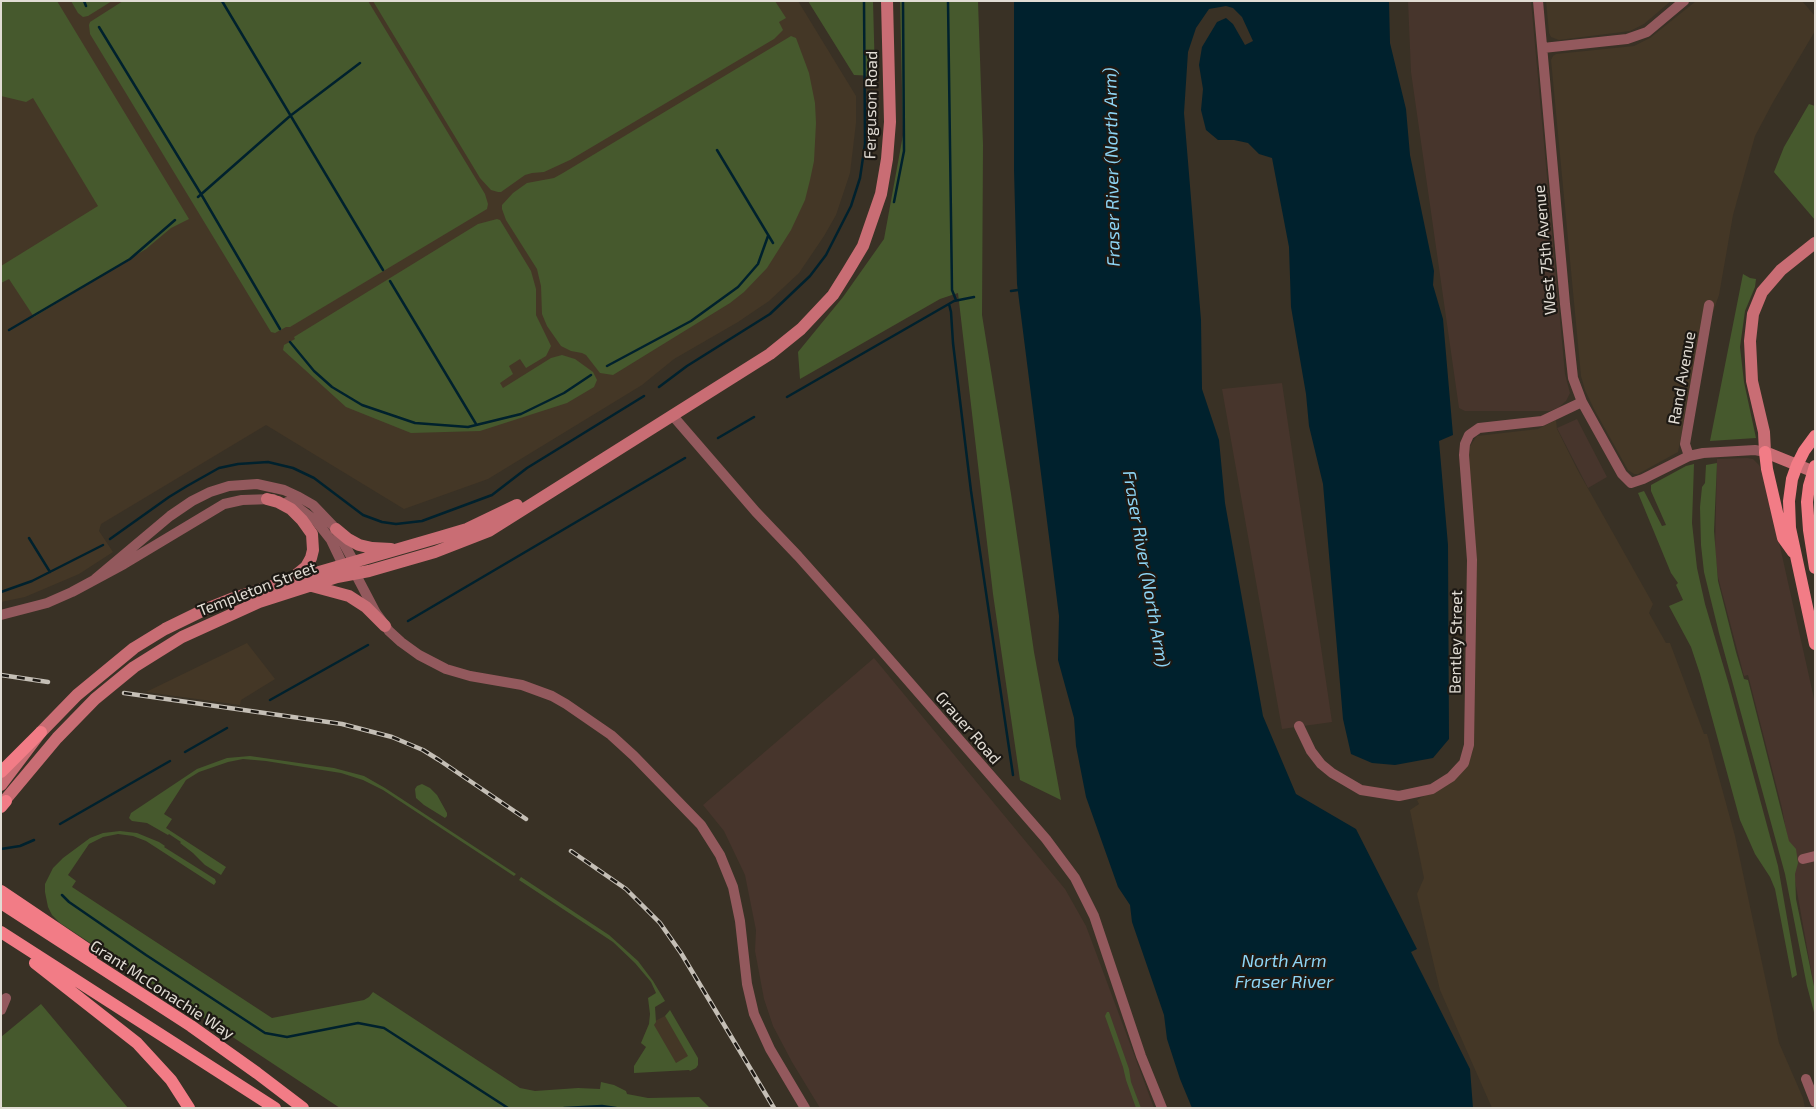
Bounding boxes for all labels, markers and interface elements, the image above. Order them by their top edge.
street label: Ferguson Road [860,51,882,159]
water label: Fraser River (North Arm) [1099,67,1125,267]
street label: West 75th Avenue [1530,184,1560,316]
street label: Rand Avenue [1664,330,1700,426]
water label: Fraser River (North Arm) [1118,469,1174,669]
street label: Templeton Street [195,558,319,620]
street label: Bentley Street [1445,590,1467,694]
street label: Grauer Road [931,688,1005,768]
street label: Grant McConachie Way [86,936,238,1044]
water label: North Arm Fraser River [1235,950,1333,992]

